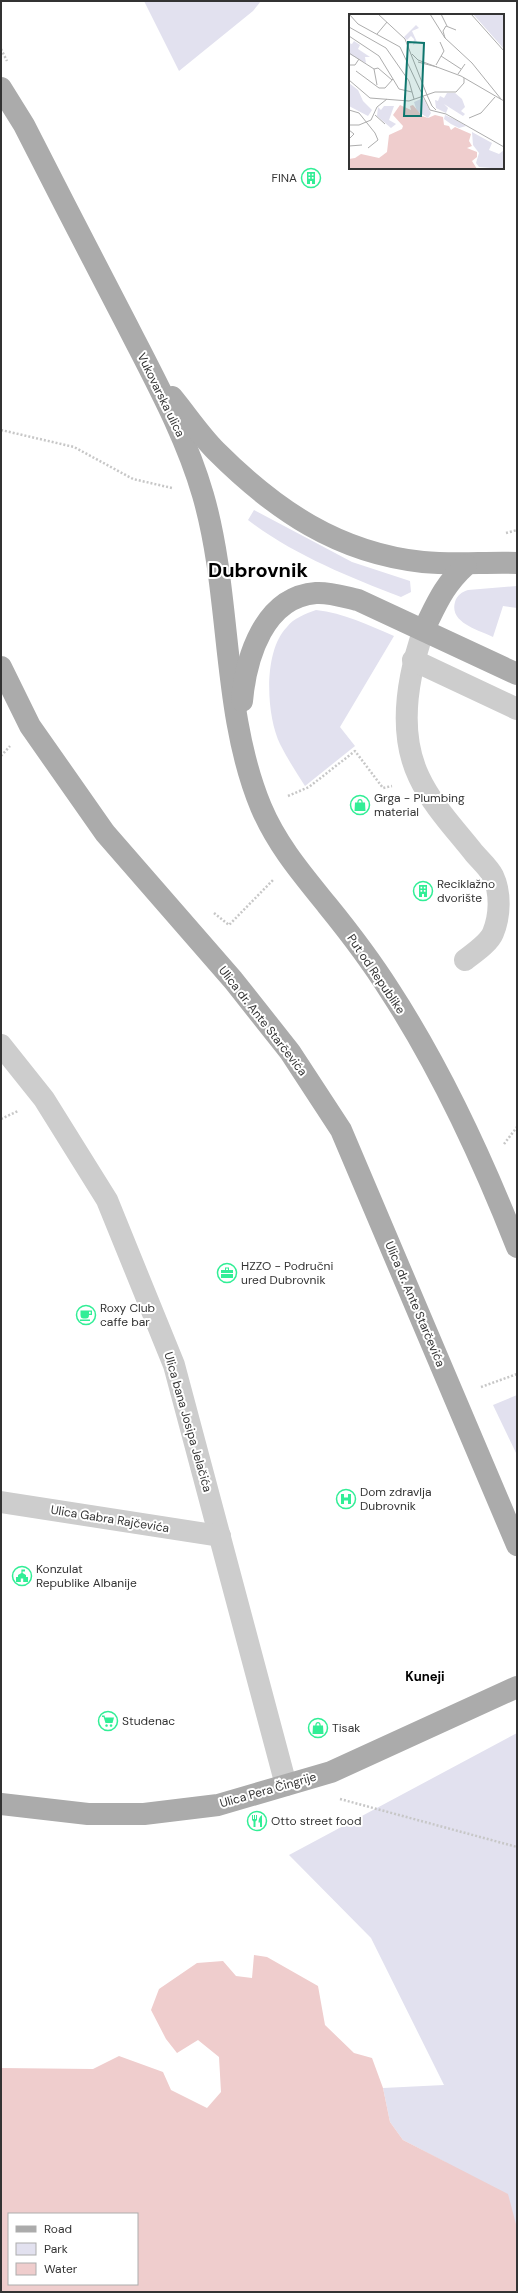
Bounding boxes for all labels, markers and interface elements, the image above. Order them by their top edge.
inset map [349,14,504,169]
building icon: FINA [300,167,322,189]
place label: FINA [272,170,297,186]
street label: Vukovarska ulica [134,350,188,440]
district label: Dubrovnik [208,557,308,583]
place label: Grga - Plumbing material [374,790,465,820]
shop icon: Grga - Plumbing material [349,794,371,816]
place label: Reciklažno dvorište [437,876,495,906]
building icon: Reciklažno dvorište [412,880,434,902]
street label: Put od Republike [343,931,409,1017]
street label: Ulica dr. Ante Starčevića [215,963,311,1079]
street label: Ulica dr. Ante Starčevića [381,1239,449,1369]
place label: HZZO - Područni ured Dubrovnik [241,1258,333,1288]
office icon: HZZO - Područni ured Dubrovnik [216,1262,238,1284]
place label: Roxy Club caffe bar [100,1300,155,1330]
cafe icon: Roxy Club caffe bar [75,1304,97,1326]
street label: Ulica bana Josipa Jelačića [160,1350,216,1494]
place label: Dom zdravlja Dubrovnik [360,1484,431,1514]
hospital icon: Dom zdravlja Dubrovnik [335,1488,357,1510]
street label: Ulica Gabra Rajčevića [50,1502,170,1536]
place label: Konzulat Republike Albanije [36,1561,137,1591]
public building icon: Konzulat Republike Albanije [11,1565,33,1587]
district label: Kuneji [405,1668,445,1685]
supermarket icon: Studenac [97,1710,119,1732]
place label: Studenac [122,1713,175,1729]
shop icon: Tisak [307,1717,329,1739]
place label: Tisak [332,1720,360,1736]
street label: Ulica Pera Čingrije [218,1769,318,1811]
restaurant icon: Otto street food [246,1810,268,1832]
place label: Otto street food [271,1813,361,1829]
legend [8,2213,138,2285]
text: Road [44,2221,72,2237]
text: Park [44,2241,68,2257]
text: Water [44,2261,78,2277]

